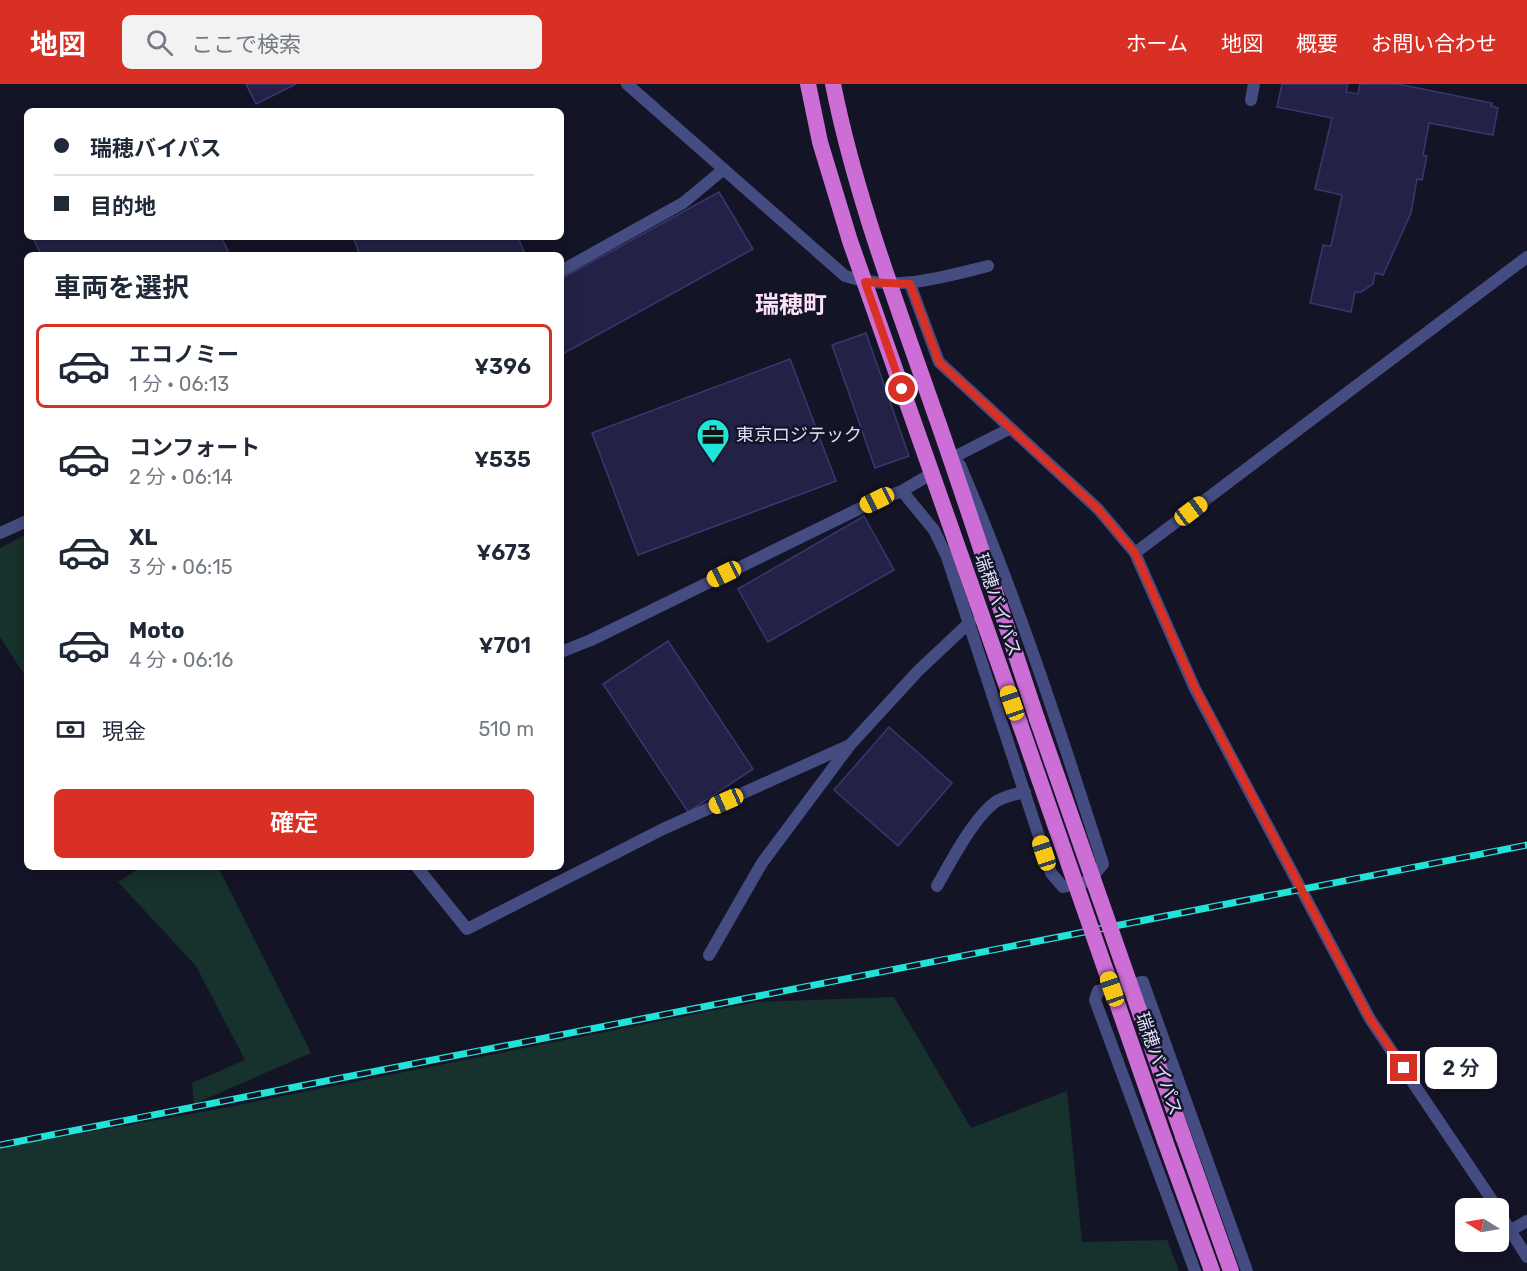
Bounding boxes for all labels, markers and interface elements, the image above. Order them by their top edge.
search box [122,15,542,69]
icon: search [143,26,176,59]
text: 地図 [30,28,86,61]
text: ここで検索 [191,31,301,58]
text: ホーム [1126,31,1188,56]
text: 地図 [1221,31,1263,56]
text: 概要 [1296,31,1338,56]
text: お問い合わせ [1371,31,1497,56]
text: 瑞穂バイパス [90,135,222,162]
text: 目的地 [90,193,156,220]
text: 車両を選択 [54,272,189,304]
district label: 瑞穂町 [755,291,827,319]
icon: car [57,339,111,393]
text: エコノミー [129,341,239,368]
text: ¥396 [474,353,531,380]
text: 1 分 · 06:13 [129,372,229,396]
route start [888,375,915,402]
office icon: 東京ロジテック [695,417,731,464]
place label: 東京ロジテック [736,424,862,446]
icon: car [57,432,111,486]
text: コンフォート [129,434,260,461]
text: ¥535 [474,446,531,473]
text: 2 分 · 06:14 [129,465,233,489]
car [857,484,897,516]
car [1171,493,1211,529]
text: XL [129,524,157,551]
icon: car [57,525,111,579]
text: ¥673 [477,539,531,566]
street label: 瑞穂バイパス [970,551,1026,659]
text: 3 分 · 06:15 [129,555,233,579]
car [704,558,744,590]
text: Moto [129,617,184,644]
icon: car [57,618,111,672]
text: ¥701 [479,632,531,659]
text: 4 分 · 06:16 [129,648,233,672]
car [998,683,1026,723]
icon: cash [54,713,87,746]
text: 510 m [478,717,534,741]
text: 現金 [102,718,146,745]
car [706,785,746,817]
button: 確定 [54,789,534,858]
car [1030,833,1058,873]
car [1098,969,1126,1009]
street label: 瑞穂バイパス [1131,1010,1187,1118]
callout: 2 分 [1425,1047,1497,1089]
route end [1390,1054,1417,1081]
text: 2 分 [1442,1056,1480,1080]
north arrow [1455,1198,1509,1252]
map controls [1455,1198,1509,1252]

